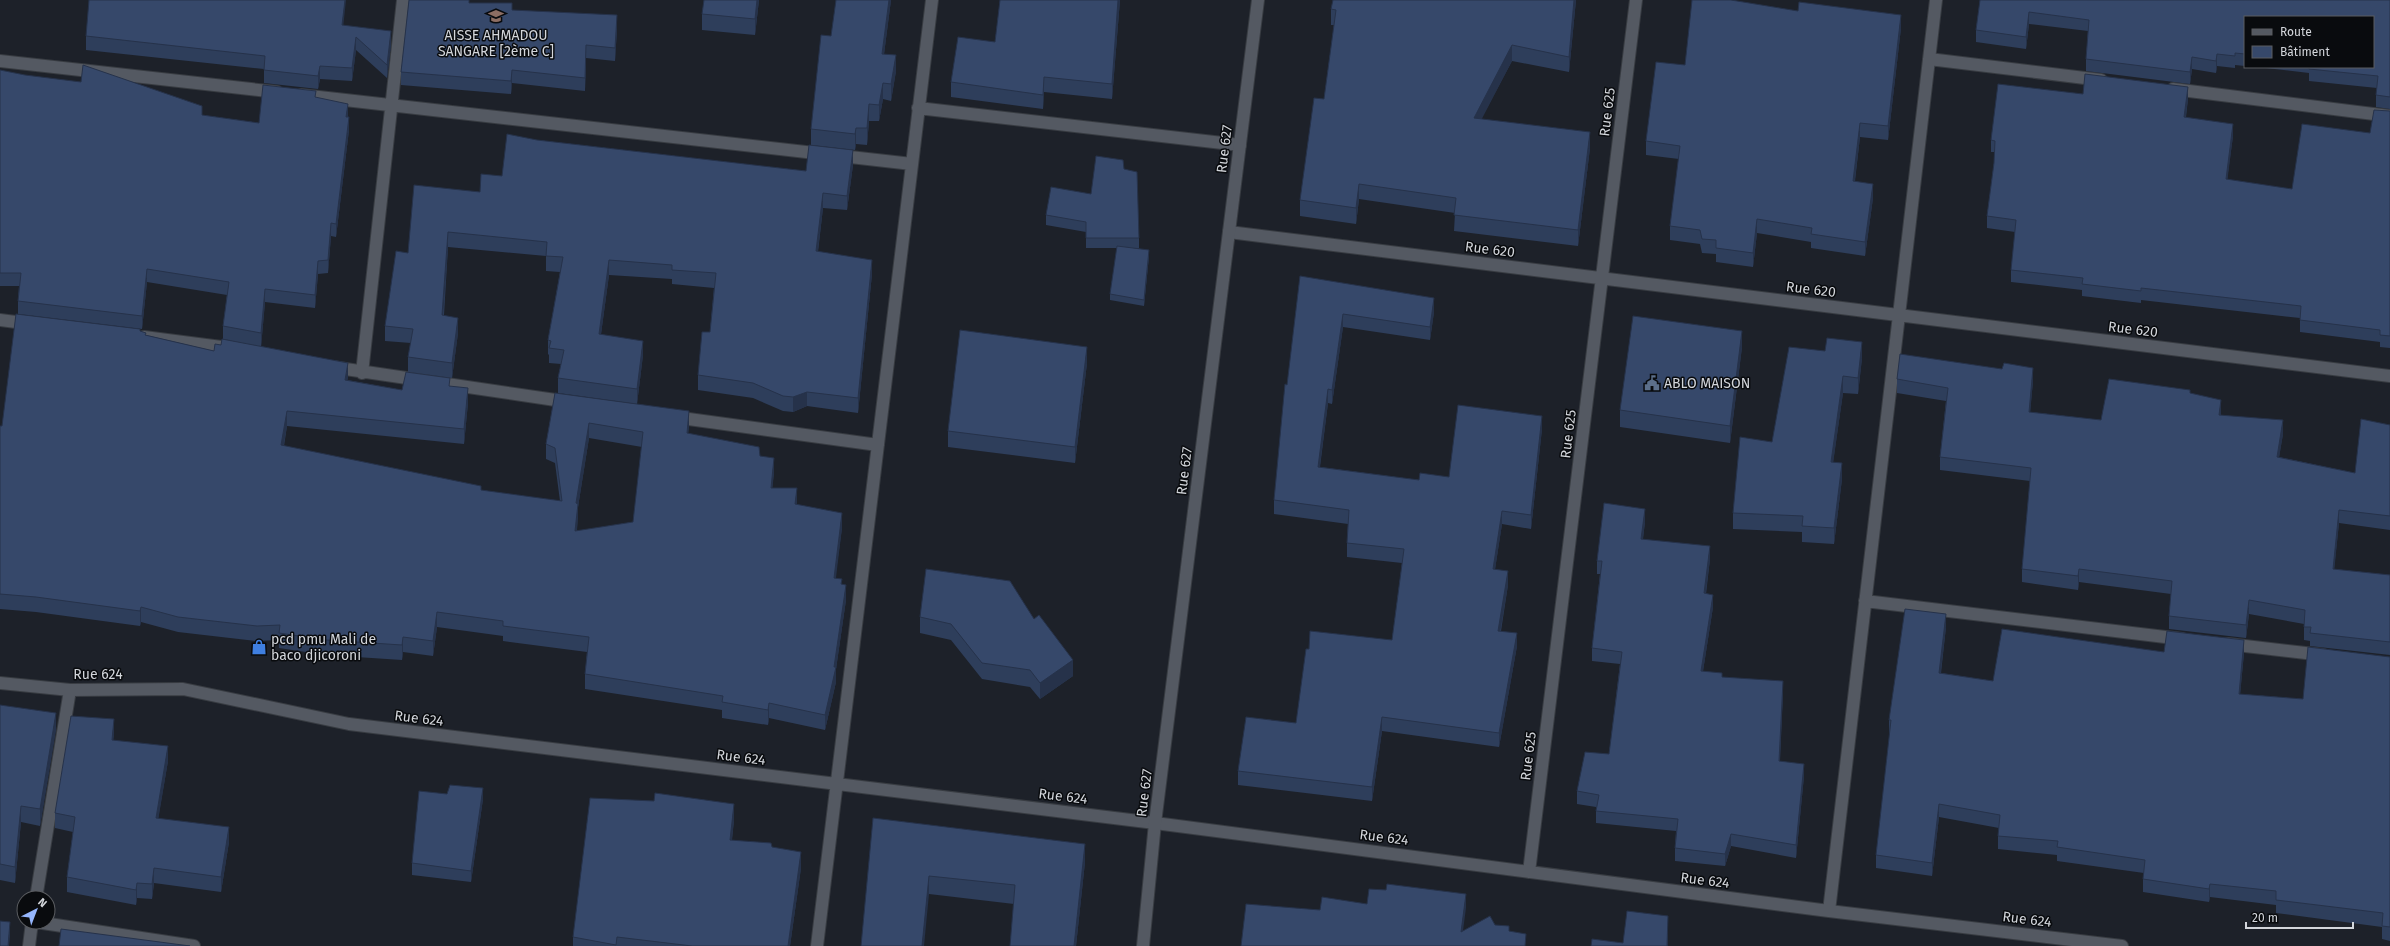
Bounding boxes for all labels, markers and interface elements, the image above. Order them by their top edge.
school or university icon: AISSE AHMADOU SANGARE [2ème C] [487,7,505,25]
legend [2244,16,2374,68]
text: Route [2280,25,2312,39]
place label: AISSE AHMADOU SANGARE [2ème C] [438,27,554,60]
text: Bâtiment [2280,45,2330,59]
street label: Rue 625 [1596,87,1619,138]
street label: Rue 627 [1213,124,1236,174]
street label: Rue 620 [1464,238,1516,261]
street label: Rue 620 [1785,278,1837,301]
street label: Rue 620 [2107,318,2159,341]
public building icon: ABLO MAISON [1643,374,1661,392]
place label: ABLO MAISON [1664,375,1750,392]
street label: Rue 625 [1557,409,1580,460]
street label: Rue 627 [1173,446,1196,496]
place label: pcd pmu Mali de baco djicoroni [271,631,376,664]
shop icon: pcd pmu Mali de baco djicoroni [250,638,268,656]
street label: Rue 624 [73,666,123,683]
street label: Rue 624 [393,707,445,730]
street label: Rue 625 [1517,731,1540,782]
street label: Rue 624 [715,746,767,769]
street label: Rue 627 [1133,768,1156,818]
street label: Rue 624 [1037,785,1089,808]
street label: Rue 624 [1358,826,1410,849]
street label: Rue 624 [1679,869,1731,892]
north arrow [16,890,56,930]
text: N [35,896,49,910]
scale bar [2246,904,2353,930]
street label: Rue 624 [2001,908,2053,931]
text: 20 m [2252,911,2278,925]

